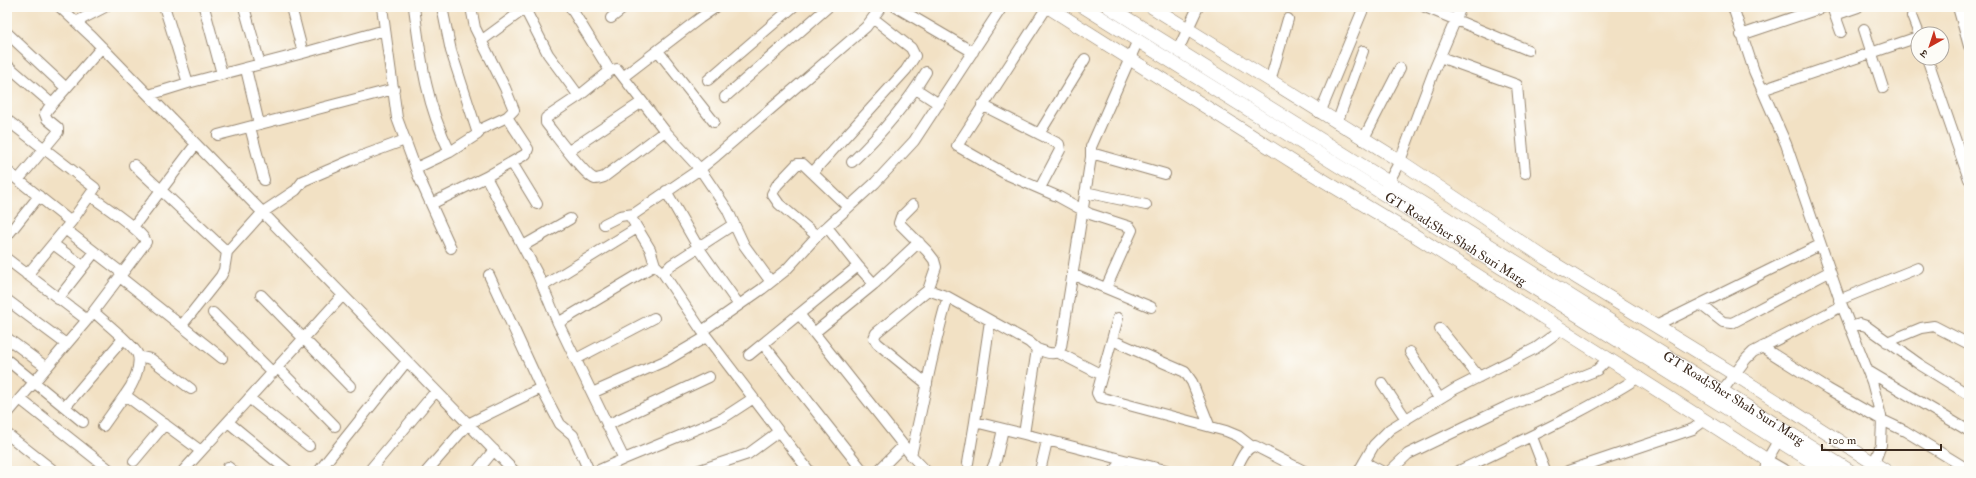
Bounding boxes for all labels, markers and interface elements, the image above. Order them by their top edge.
north arrow [1910,26,1950,66]
text: उ [1917,46,1931,61]
street label: GT Road;Sher Shah Suri Marg [1382,189,1530,290]
street label: GT Road;Sher Shah Suri Marg [1660,348,1808,449]
scale bar [1822,426,1941,452]
text: 100 m [1828,433,1857,448]

